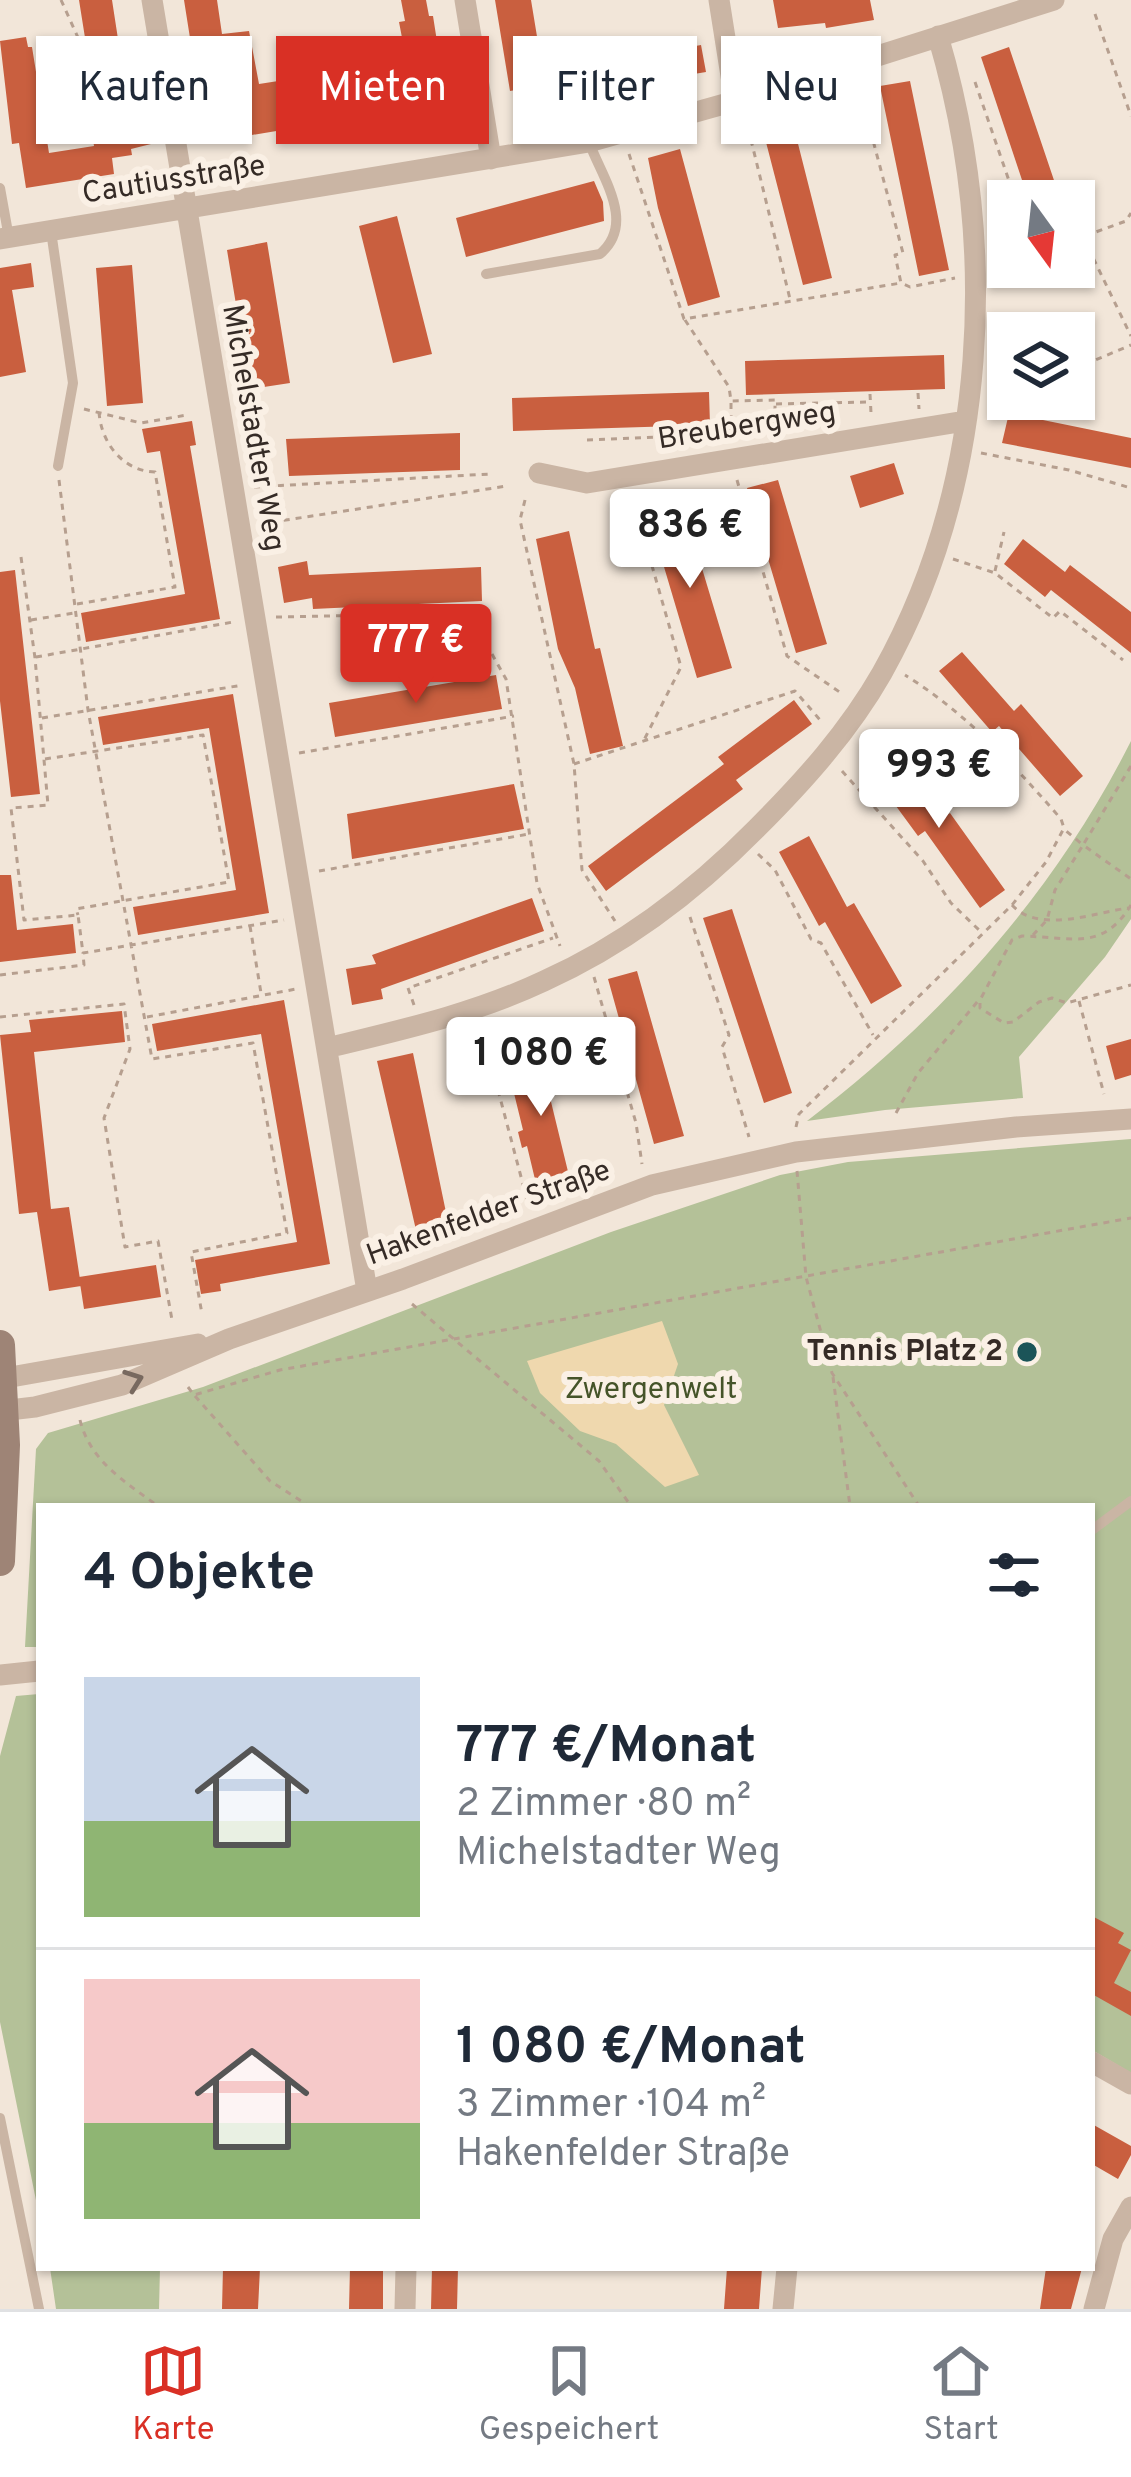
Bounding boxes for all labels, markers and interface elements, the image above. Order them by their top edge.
chip: Kaufen [36,36,252,144]
chip: Mieten [276,36,489,144]
chip: Filter [513,36,697,144]
chip: Neu [721,36,881,144]
street label: Cautiusstraße [80,148,268,214]
north arrow [987,180,1095,288]
map controls [987,180,1095,420]
street label: Michelstadter Weg [212,302,292,554]
button: layers [987,312,1095,420]
street label: Breubergweg [655,395,839,459]
pin: 836 € [606,489,774,591]
text: 836 € [637,503,743,552]
pin: 777 € [332,604,500,706]
text: 777 € [367,618,465,667]
pin: 993 € [855,729,1023,831]
text: 993 € [886,743,992,792]
pin: 1 080 € [430,1017,652,1119]
text: 1 080 € [473,1031,609,1080]
street label: Hakenfelder Straße [362,1153,616,1275]
place label: Tennis Platz 2 [806,1334,1003,1371]
marker: Tennis Platz 2 [1014,1339,1040,1365]
one-way arrow [122,1370,143,1394]
park label: Zwergenwelt [565,1372,737,1409]
icon: filters [981,1542,1047,1608]
text: 4 Objekte [84,1543,315,1608]
text: 777 €/Monat [456,1716,756,1781]
icon: home [180,1725,324,1869]
text: 2 Zimmer · 80 m² [456,1781,751,1830]
text: Michelstadter Weg [456,1830,781,1879]
text: 1 080 €/Monat [456,2017,806,2082]
icon: home [180,2027,324,2171]
text: 3 Zimmer · 104 m² [456,2082,766,2131]
text: Hakenfelder Straße [456,2131,790,2180]
tab: Karte [132,2338,214,2452]
tab: Gespeichert [479,2338,659,2452]
tab: Start [924,2338,999,2452]

